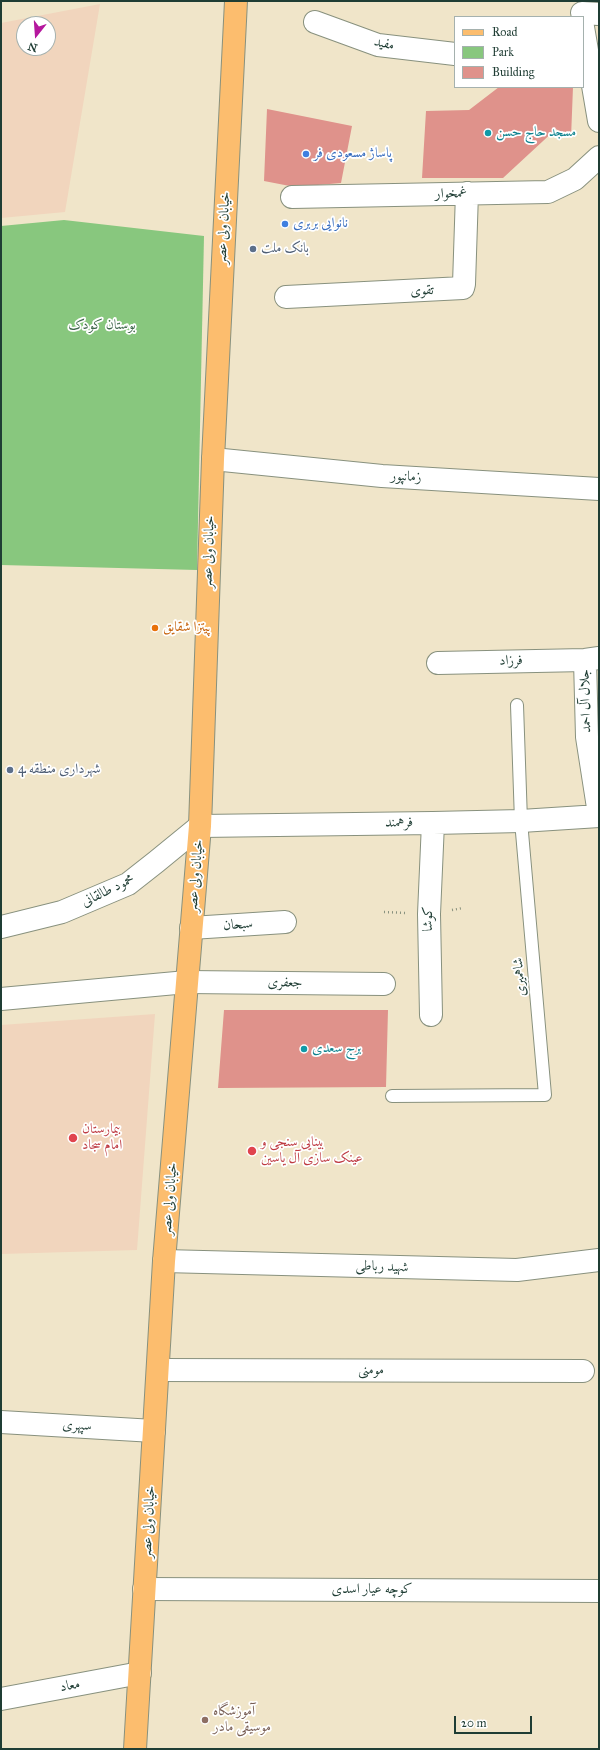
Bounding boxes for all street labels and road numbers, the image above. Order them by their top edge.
street label: مفید [372,34,396,54]
street label: غمخوار [435,185,467,203]
street label: خیابان ولی عصر [214,191,234,265]
street label: تقوی [410,282,434,300]
street label: زمانپور [390,468,422,486]
street label: خیابان ولی عصر [199,515,219,589]
street label: فرزاد [499,652,523,670]
street label: جلال آل احمد [576,669,596,733]
street label: فرهمند [385,814,413,832]
street label: خیابان ولی عصر [184,839,208,913]
street label: محمود طالقانی [79,871,137,911]
street label: کوشا [421,906,437,932]
street label: سبحان [222,916,254,934]
street label: شاهمیری [510,957,530,997]
street label: جعفری [267,974,303,992]
street label: خیابان ولی عصر [158,1162,182,1236]
street label: شهید رباطی [355,1258,409,1276]
street label: مومنی [358,1363,384,1379]
street label: سپهری [62,1417,92,1435]
street label: خیابان ولی عصر [139,1485,159,1559]
street label: کوچه عیار اسدی [331,1582,413,1598]
street label: معاد [59,1676,81,1696]

